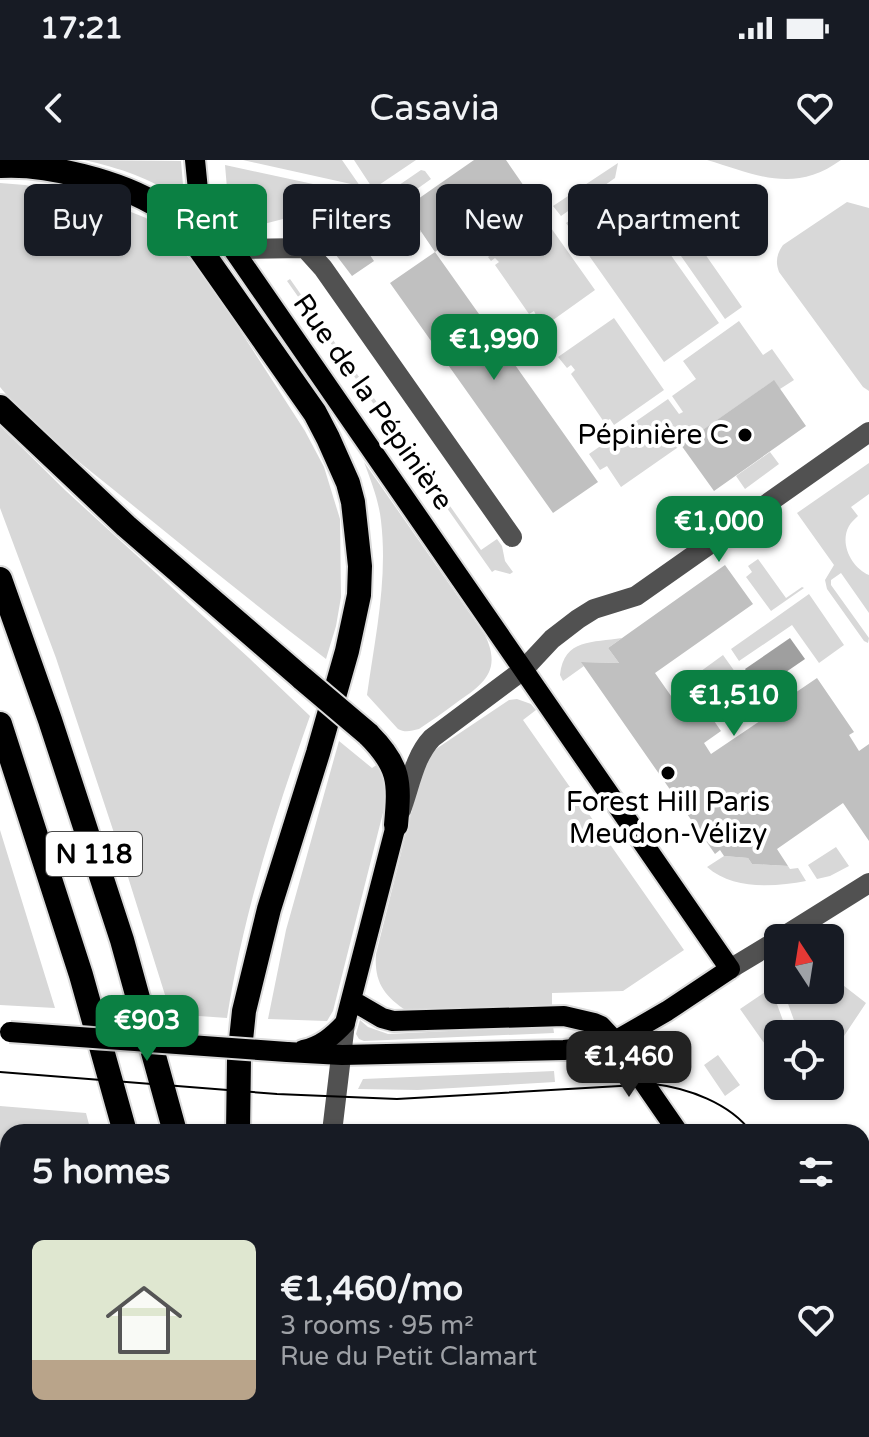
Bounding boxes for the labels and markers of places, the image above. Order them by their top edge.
pin: €1,990 [429,314,559,382]
place label: Pépinière C [577,418,729,452]
marker: Pépinière C [736,426,754,444]
pin: €1,000 [654,496,784,564]
pin: €1,510 [669,670,799,738]
marker: Forest Hill Paris Meudon-Vélizy [659,764,677,782]
place label: Forest Hill Paris Meudon-Vélizy [566,785,770,851]
pin: €903 [100,995,194,1063]
pin: €1,460 [564,1031,694,1099]

